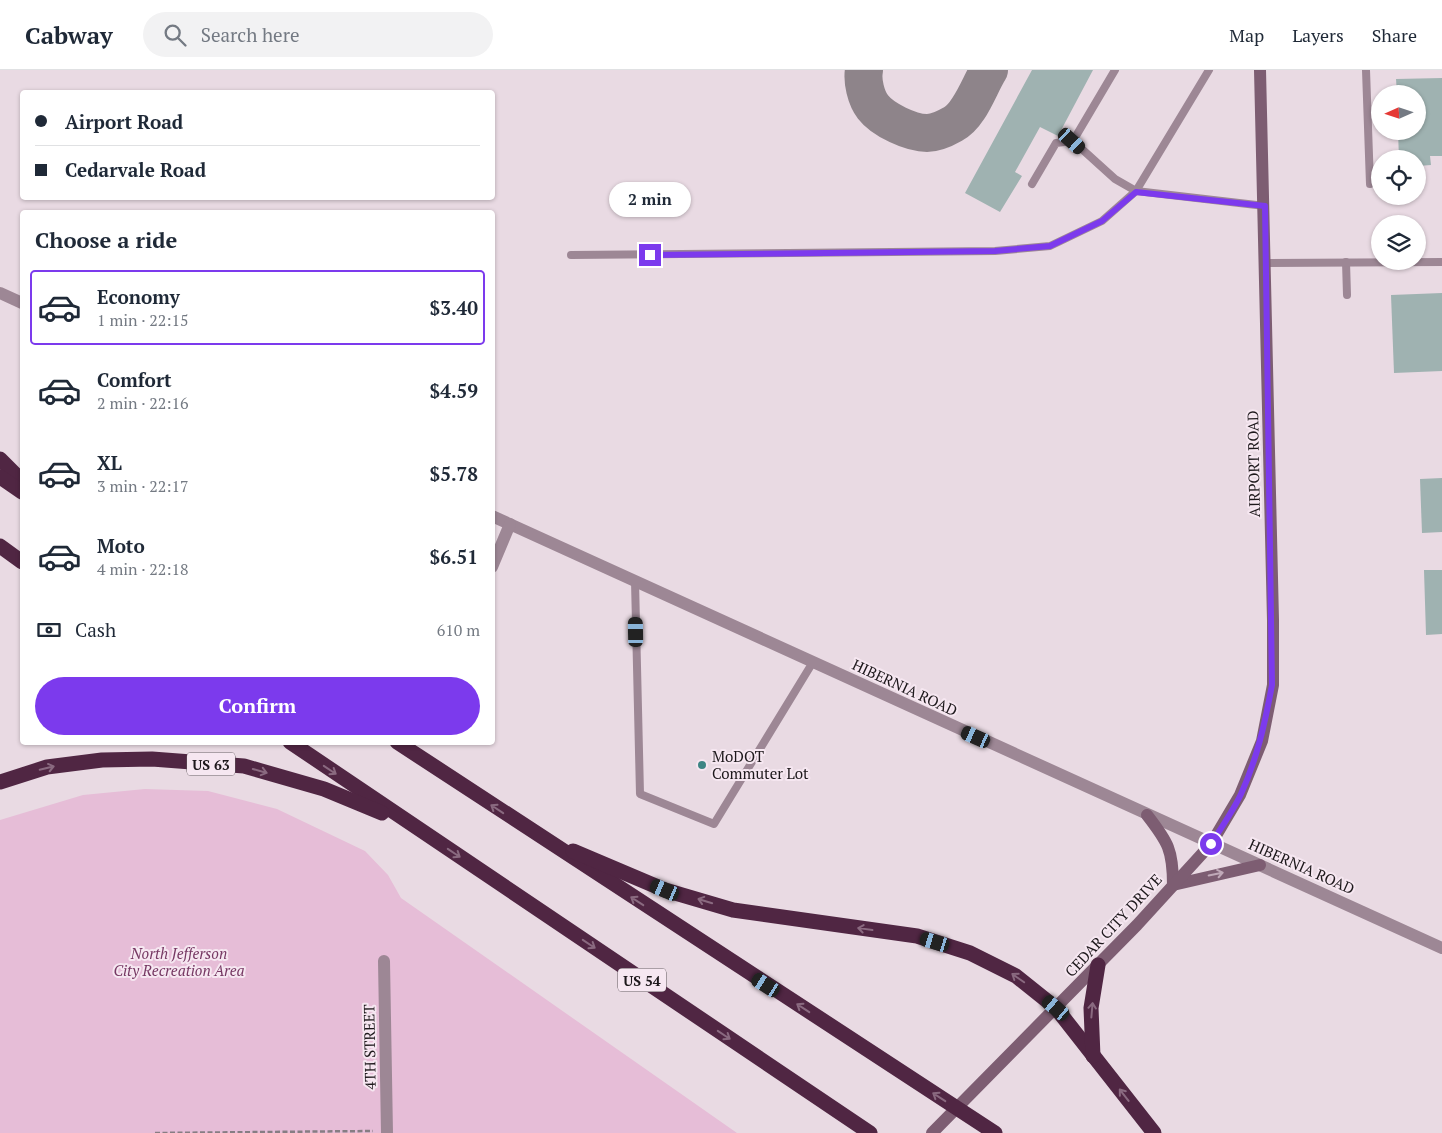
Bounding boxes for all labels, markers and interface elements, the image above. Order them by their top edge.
search box [143,12,493,57]
text: Cabway [25,19,113,51]
icon: search [161,21,189,49]
text: Search here [201,22,300,47]
text: Map [1229,23,1264,47]
text: Layers [1292,23,1344,47]
text: Share [1372,23,1417,47]
north arrow [1371,85,1426,140]
map controls [1371,85,1426,270]
text: Airport Road [65,109,183,134]
car [1055,125,1088,157]
button: locate [1371,150,1426,205]
text: Cedarvale Road [65,157,206,182]
callout: 2 min [609,182,691,218]
text: 2 min [628,188,672,210]
button: layers [1371,215,1426,270]
text: Choose a ride [35,225,177,254]
route end [639,244,661,266]
text: Economy [97,284,180,309]
icon: car [37,285,82,330]
text: $3.40 [429,295,478,320]
text: 1 min · 22:15 [97,309,189,331]
text: Comfort [97,367,172,392]
icon: car [37,368,82,413]
text: $4.59 [429,378,478,403]
text: 2 min · 22:16 [97,392,189,414]
street label: AIRPORT ROAD [1242,410,1264,518]
text: XL [97,450,122,475]
icon: car [37,451,82,496]
text: $5.78 [429,461,478,486]
text: 3 min · 22:17 [97,475,189,497]
text: Moto [97,533,145,558]
icon: car [37,534,82,579]
text: $6.51 [429,544,478,569]
text: 4 min · 22:18 [97,558,189,580]
icon: cash [35,616,63,644]
text: Cash [75,617,116,642]
car [628,617,643,647]
text: 610 m [437,619,480,641]
street label: HIBERNIA ROAD [849,654,961,720]
button: Confirm [35,677,480,735]
car [959,724,992,750]
place label: MoDOT Commuter Lot [712,746,809,783]
road number: US 63 [187,752,235,776]
marker: MoDOT Commuter Lot [696,759,708,771]
one-way arrow [38,763,54,772]
one-way arrow [323,765,337,775]
one-way arrow [252,766,268,776]
one-way arrow [491,804,505,814]
route start [1200,833,1222,855]
street label: HIBERNIA ROAD [1246,834,1358,898]
one-way arrow [447,848,461,858]
street label: CEDAR CITY DRIVE [1060,869,1166,981]
one-way arrow [1207,869,1223,878]
car [648,877,681,903]
one-way arrow [631,896,645,906]
one-way arrow [697,896,713,906]
one-way arrow [857,924,873,934]
car [918,930,951,954]
one-way arrow [581,939,595,949]
park label: North Jefferson City Recreation Area [113,943,245,980]
road number: US 54 [618,968,666,992]
car [749,971,782,999]
one-way arrow [1011,973,1025,983]
car [1039,993,1072,1023]
one-way arrow [1087,1002,1096,1018]
one-way arrow [796,1003,810,1014]
street label: 4TH STREET [358,1004,380,1090]
one-way arrow [716,1030,730,1040]
one-way arrow [1119,1088,1129,1102]
one-way arrow [933,1092,947,1102]

